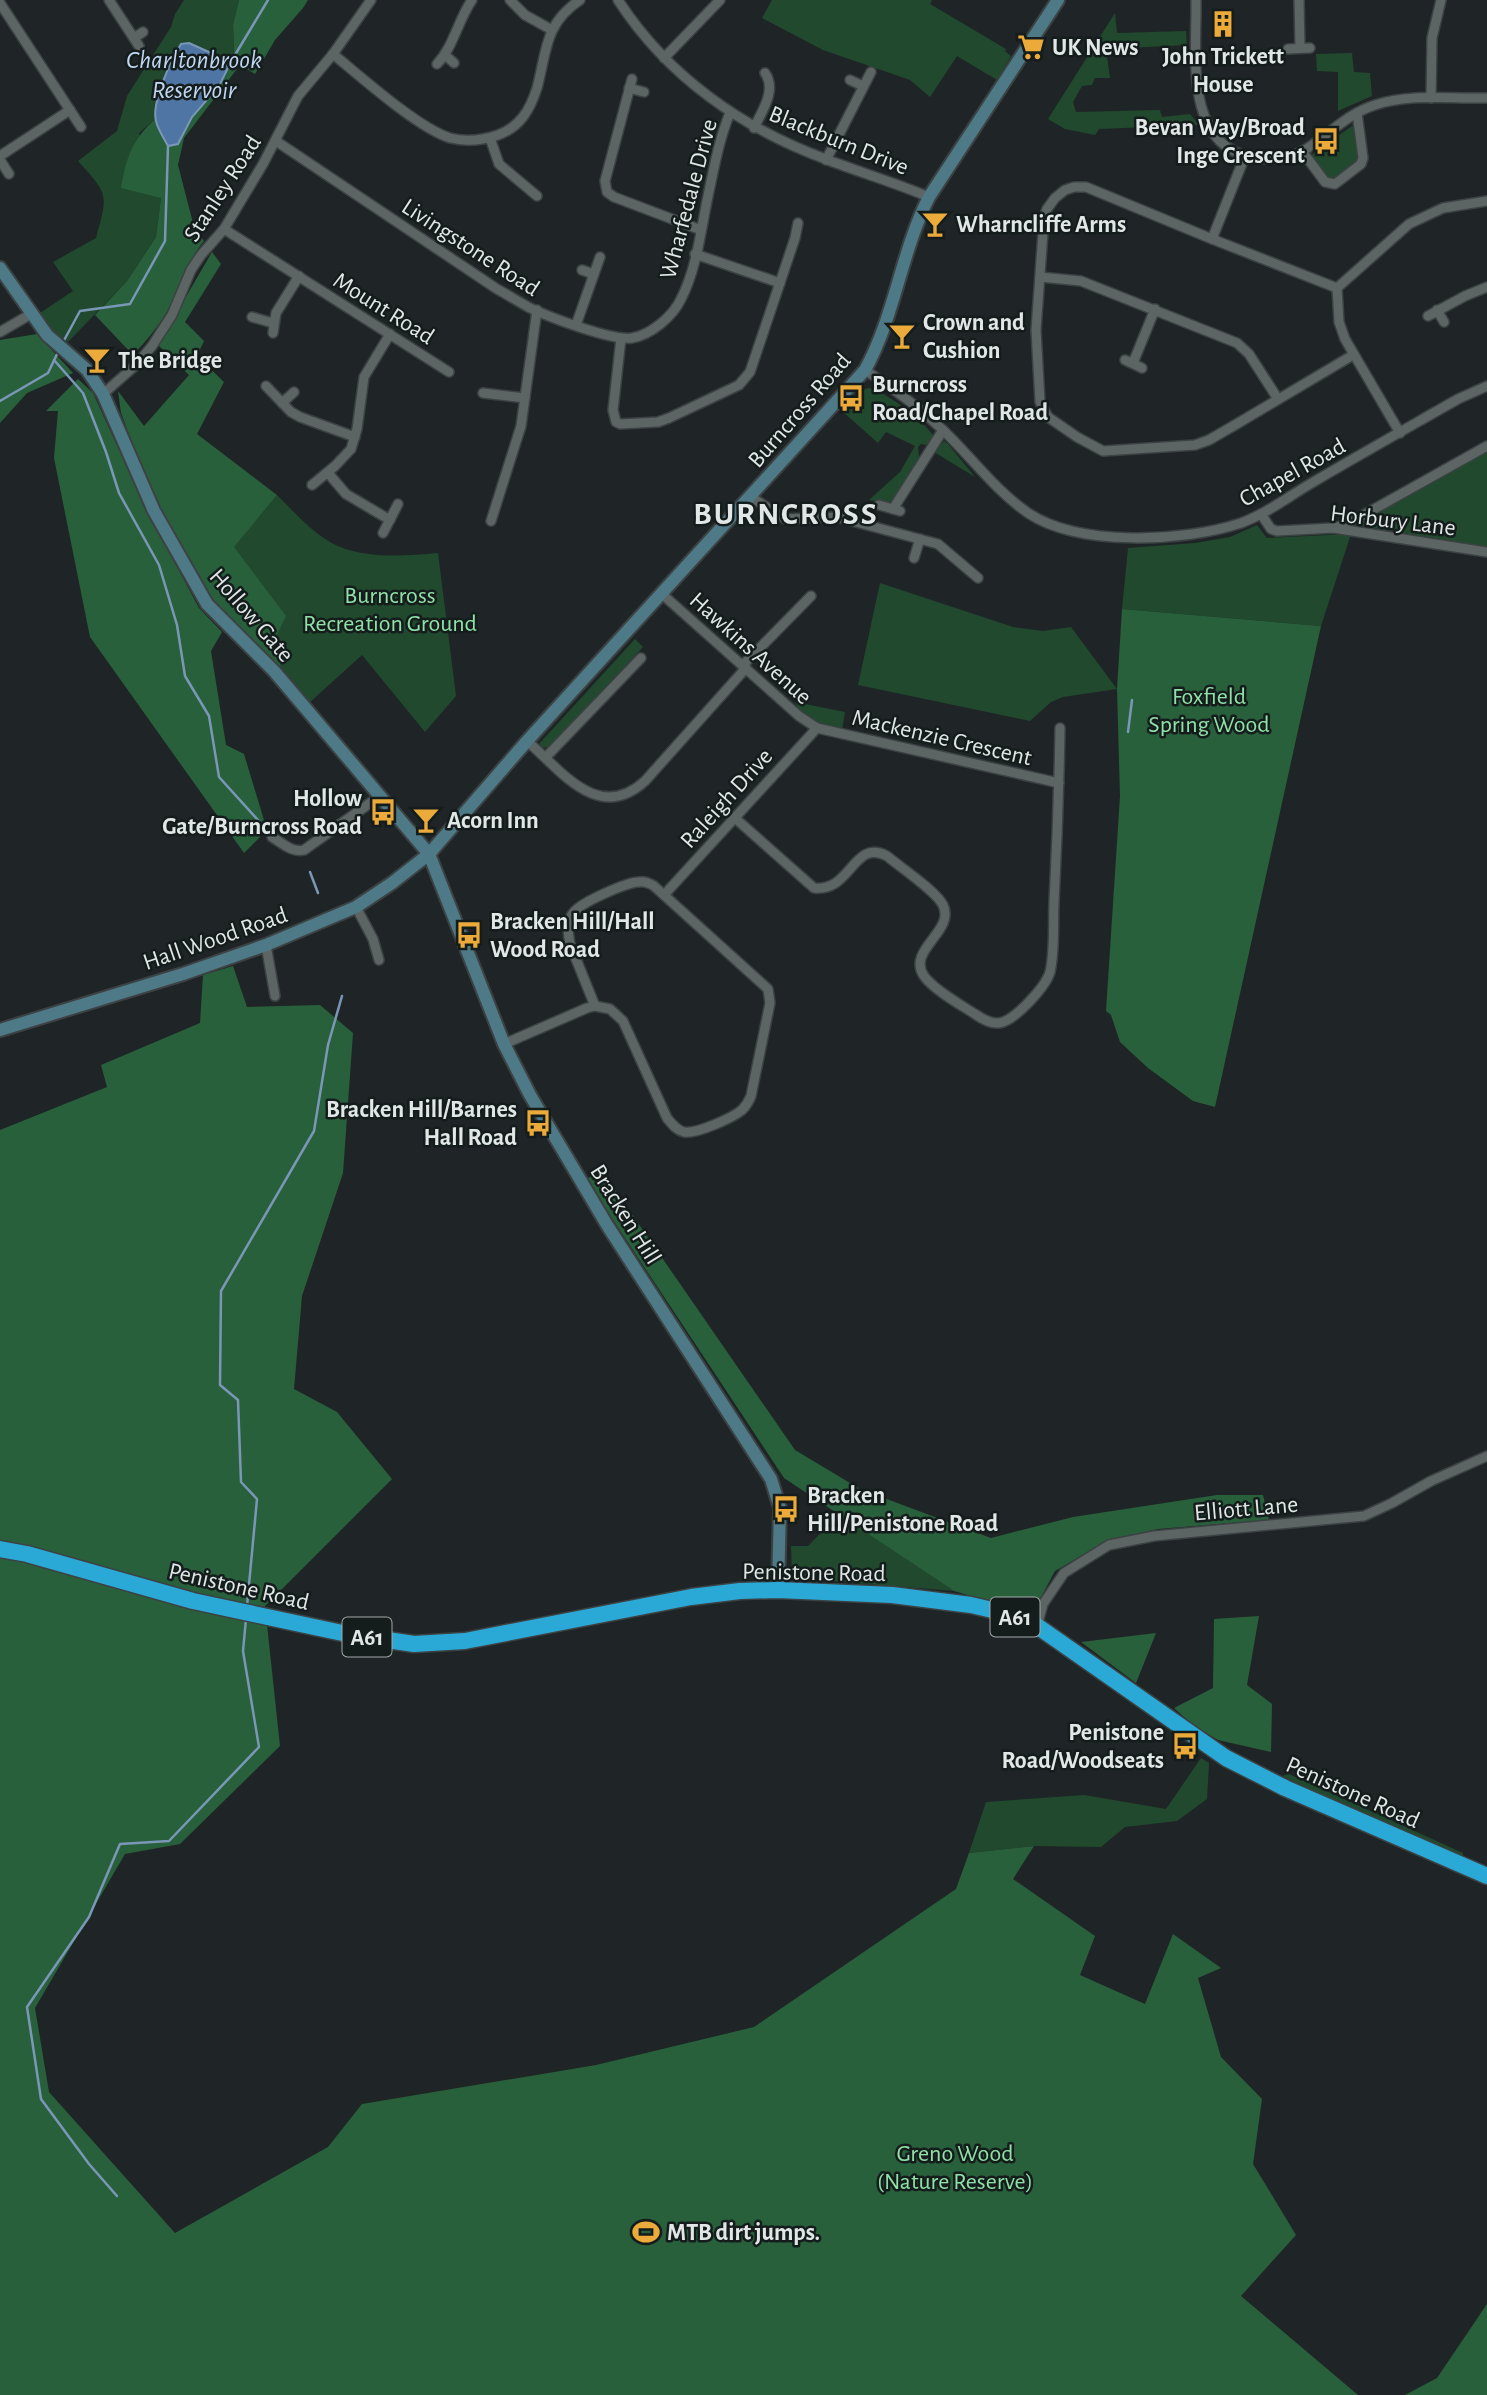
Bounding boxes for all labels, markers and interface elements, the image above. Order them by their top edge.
building icon: John Trickett House [1208,9,1238,39]
supermarket icon: UK News [1016,32,1046,62]
place label: UK News [1052,36,1138,60]
place label: John Trickett House [1162,45,1284,97]
water label: Charltonbrook Reservoir [126,47,262,103]
street label: Blackburn Drive [765,102,912,180]
place label: Bevan Way/Broad Inge Crescent [1134,116,1305,168]
street label: Wharfedale Drive [656,117,722,282]
bus stop icon: Bevan Way/Broad Inge Crescent [1311,126,1341,156]
street label: Stanley Road [180,131,266,246]
street label: Livingstone Road [397,195,544,301]
bar icon: Wharncliffe Arms [920,209,950,239]
place label: Wharncliffe Arms [956,213,1126,237]
street label: Mount Road [329,268,438,349]
place label: Crown and Cushion [923,311,1025,363]
bar icon: Crown and Cushion [887,321,917,351]
bar icon: The Bridge [82,345,112,375]
place label: The Bridge [118,349,222,373]
street label: Burncross Road [744,349,856,472]
place label: Burncross Road/Chapel Road [872,373,1048,425]
bus stop icon: Burncross Road/Chapel Road [836,383,866,413]
street label: Chapel Road [1236,434,1349,512]
district label: BURNCROSS [693,498,879,530]
street label: Horbury Lane [1329,501,1457,541]
street label: Hollow Gate [205,564,298,667]
park label: Burncross Recreation Ground [303,584,477,636]
street label: Hawkins Avenue [685,588,816,709]
park label: Foxfield Spring Wood [1148,685,1270,737]
street label: Mackenzie Crescent [850,706,1034,770]
street label: Raleigh Drive [676,744,777,853]
place label: Hollow Gate/Burncross Road [162,787,362,839]
bus stop icon: Hollow Gate/Burncross Road [368,797,398,827]
bar icon: Acorn Inn [411,805,441,835]
place label: Acorn Inn [447,809,539,833]
street label: Hall Wood Road [140,903,291,975]
place label: Bracken Hill/Hall Wood Road [490,910,655,962]
bus stop icon: Bracken Hill/Hall Wood Road [454,920,484,950]
place label: Bracken Hill/Barnes Hall Road [326,1098,517,1150]
bus stop icon: Bracken Hill/Barnes Hall Road [523,1108,553,1138]
street label: Bracken Hill [585,1160,665,1269]
place label: Bracken Hill/Penistone Road [807,1484,999,1536]
street label: Elliott Lane [1193,1492,1299,1526]
bus stop icon: Bracken Hill/Penistone Road [771,1494,801,1524]
street label: Penistone Road [166,1559,311,1615]
street label: Penistone Road [742,1560,886,1586]
road number: A61 [990,1598,1040,1636]
road number: A61 [342,1618,392,1656]
place label: Penistone Road/Woodseats [1001,1721,1164,1773]
bus stop icon: Penistone Road/Woodseats [1170,1731,1200,1761]
street label: Penistone Road [1282,1753,1423,1833]
park label: Greno Wood (Nature Reserve) [877,2142,1033,2194]
sports icon: MTB dirt jumps. [631,2217,661,2247]
place label: MTB dirt jumps. [667,2221,820,2245]

